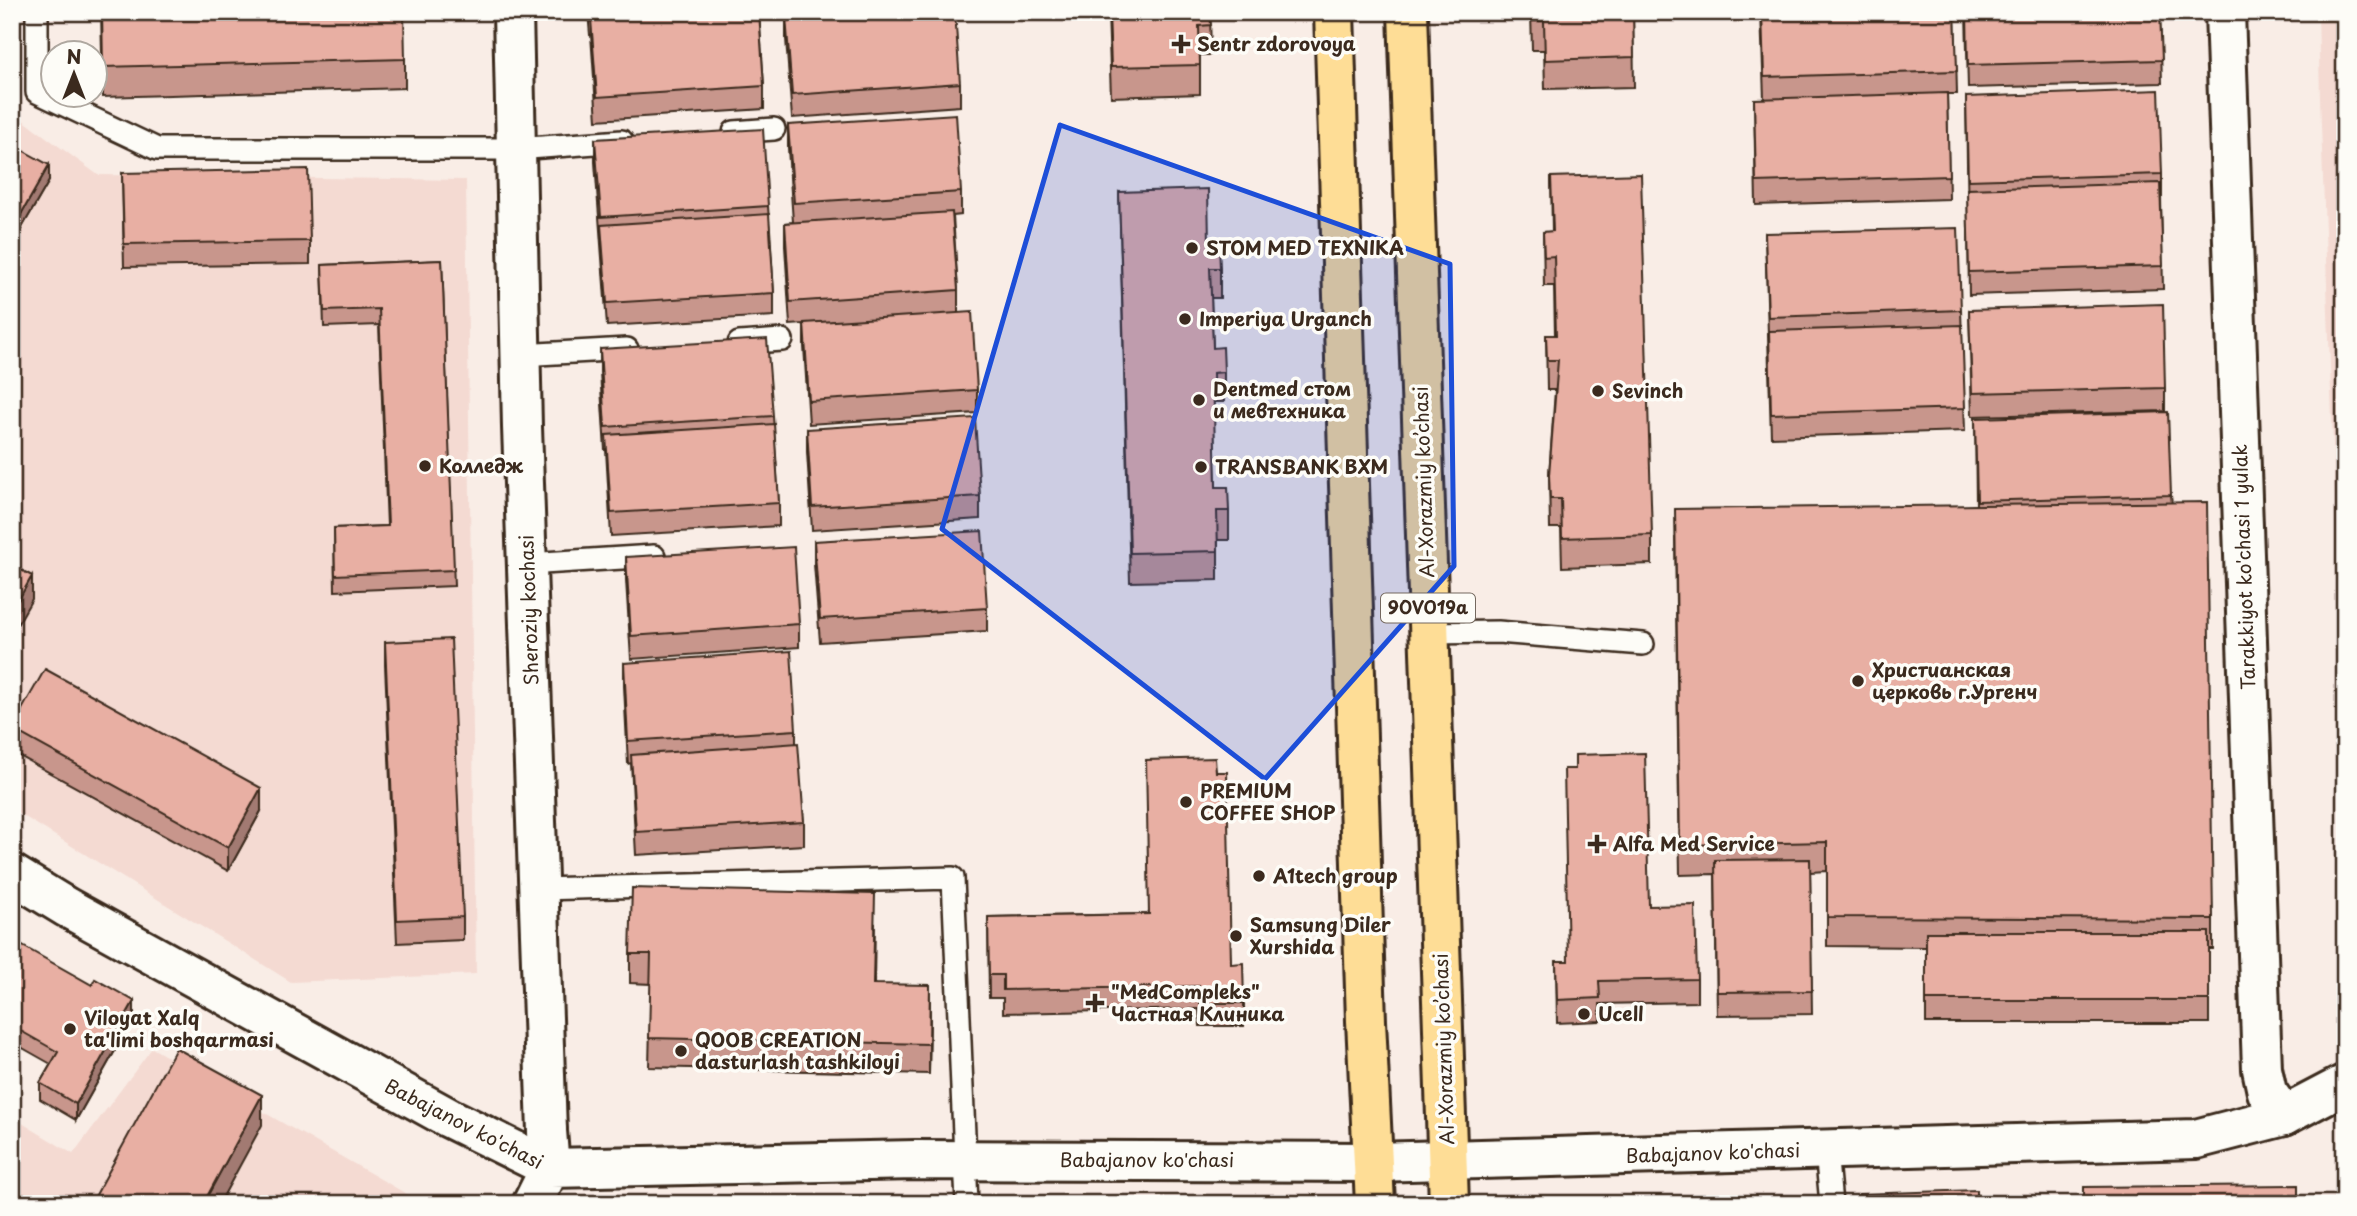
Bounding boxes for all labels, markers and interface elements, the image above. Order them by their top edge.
place label: Sentr zdorovoya [1197,29,1356,57]
marker: Sentr zdorovoya [1171,34,1191,54]
north arrow [38,38,108,108]
text: N [66,42,82,70]
place label: STOM MED TEXNIKA [1206,233,1404,261]
marker: STOM MED TEXNIKA [1184,240,1200,256]
place label: Imperiya Urganch [1199,304,1372,332]
marker: Imperiya Urganch [1177,311,1193,327]
place label: Dentmed стом и мевтехника [1213,374,1351,424]
place label: Sevinch [1612,376,1683,404]
marker: Sevinch [1590,383,1606,399]
street label: Al-Xorazmiy ko’chasi [1406,386,1440,578]
marker: Dentmed стом и мевтехника [1191,392,1207,408]
street label: Tarakkiyot ko'chasi 1 yulak [2225,443,2261,690]
place label: Колледж [439,451,524,479]
place label: TRANSBANK BXM [1215,452,1388,480]
marker: Колледж [417,458,433,474]
marker: TRANSBANK BXM [1193,459,1209,475]
street label: Sheroziy kochasi [511,534,545,686]
road number: 90V019a [1381,594,1475,622]
place label: Христианская церковь г.Ургенч [1872,655,2037,705]
marker: Христианская церковь г.Ургенч [1850,673,1866,689]
place label: PREMIUM COFFEE SHOP [1200,776,1335,826]
marker: PREMIUM COFFEE SHOP [1178,794,1194,810]
place label: Alfa Med Service [1613,829,1775,857]
marker: Alfa Med Service [1587,834,1607,854]
place label: A1tech group [1272,861,1398,889]
marker: A1tech group [1251,868,1267,884]
place label: Samsung Diler Xurshida [1250,910,1391,960]
marker: Samsung Diler Xurshida [1228,928,1244,944]
street label: Al-Xorazmiy ko’chasi [1426,953,1460,1145]
place label: "MedCompleks" Частная Клиника [1111,977,1284,1027]
marker: "MedCompleks" Частная Клиника [1085,993,1105,1013]
place label: Ucell [1598,999,1643,1027]
place label: Viloyat Xalq ta'limi boshqarmasi [84,1003,274,1053]
marker: Ucell [1576,1006,1592,1022]
marker: Viloyat Xalq ta'limi boshqarmasi [62,1021,78,1037]
place label: QOOB CREATION dasturlash tashkiloyi [695,1025,900,1075]
marker: QOOB CREATION dasturlash tashkiloyi [673,1043,689,1059]
street label: Babajanov ko'chasi [380,1071,549,1175]
street label: Babajanov ko'chasi [1625,1135,1801,1169]
street label: Babajanov ko'chasi [1060,1145,1234,1173]

